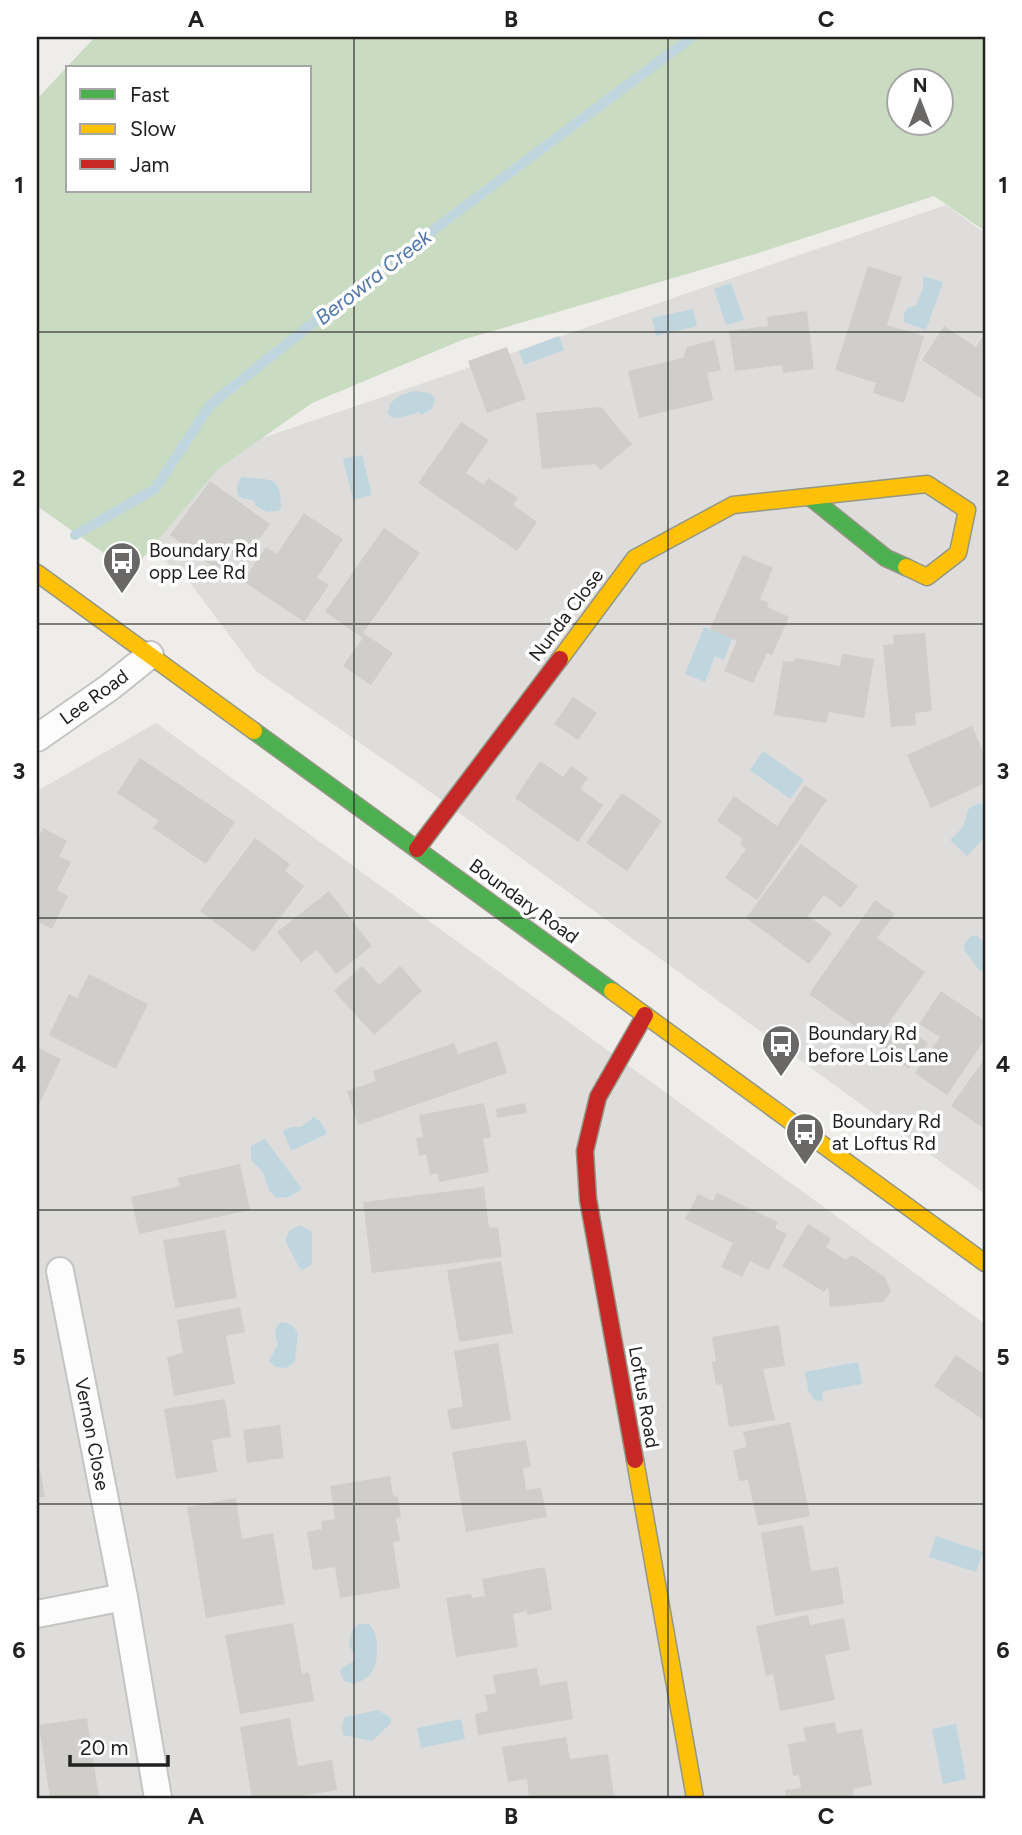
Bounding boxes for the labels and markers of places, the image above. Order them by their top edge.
place label: Boundary Rd opp Lee Rd [149,539,258,584]
bus stop icon: Boundary Rd opp Lee Rd [101,540,143,595]
place label: Boundary Rd before Lois Lane [808,1022,948,1067]
bus stop icon: Boundary Rd before Lois Lane [760,1023,802,1078]
place label: Boundary Rd at Loftus Rd [832,1110,941,1155]
bus stop icon: Boundary Rd at Loftus Rd [784,1111,826,1166]

